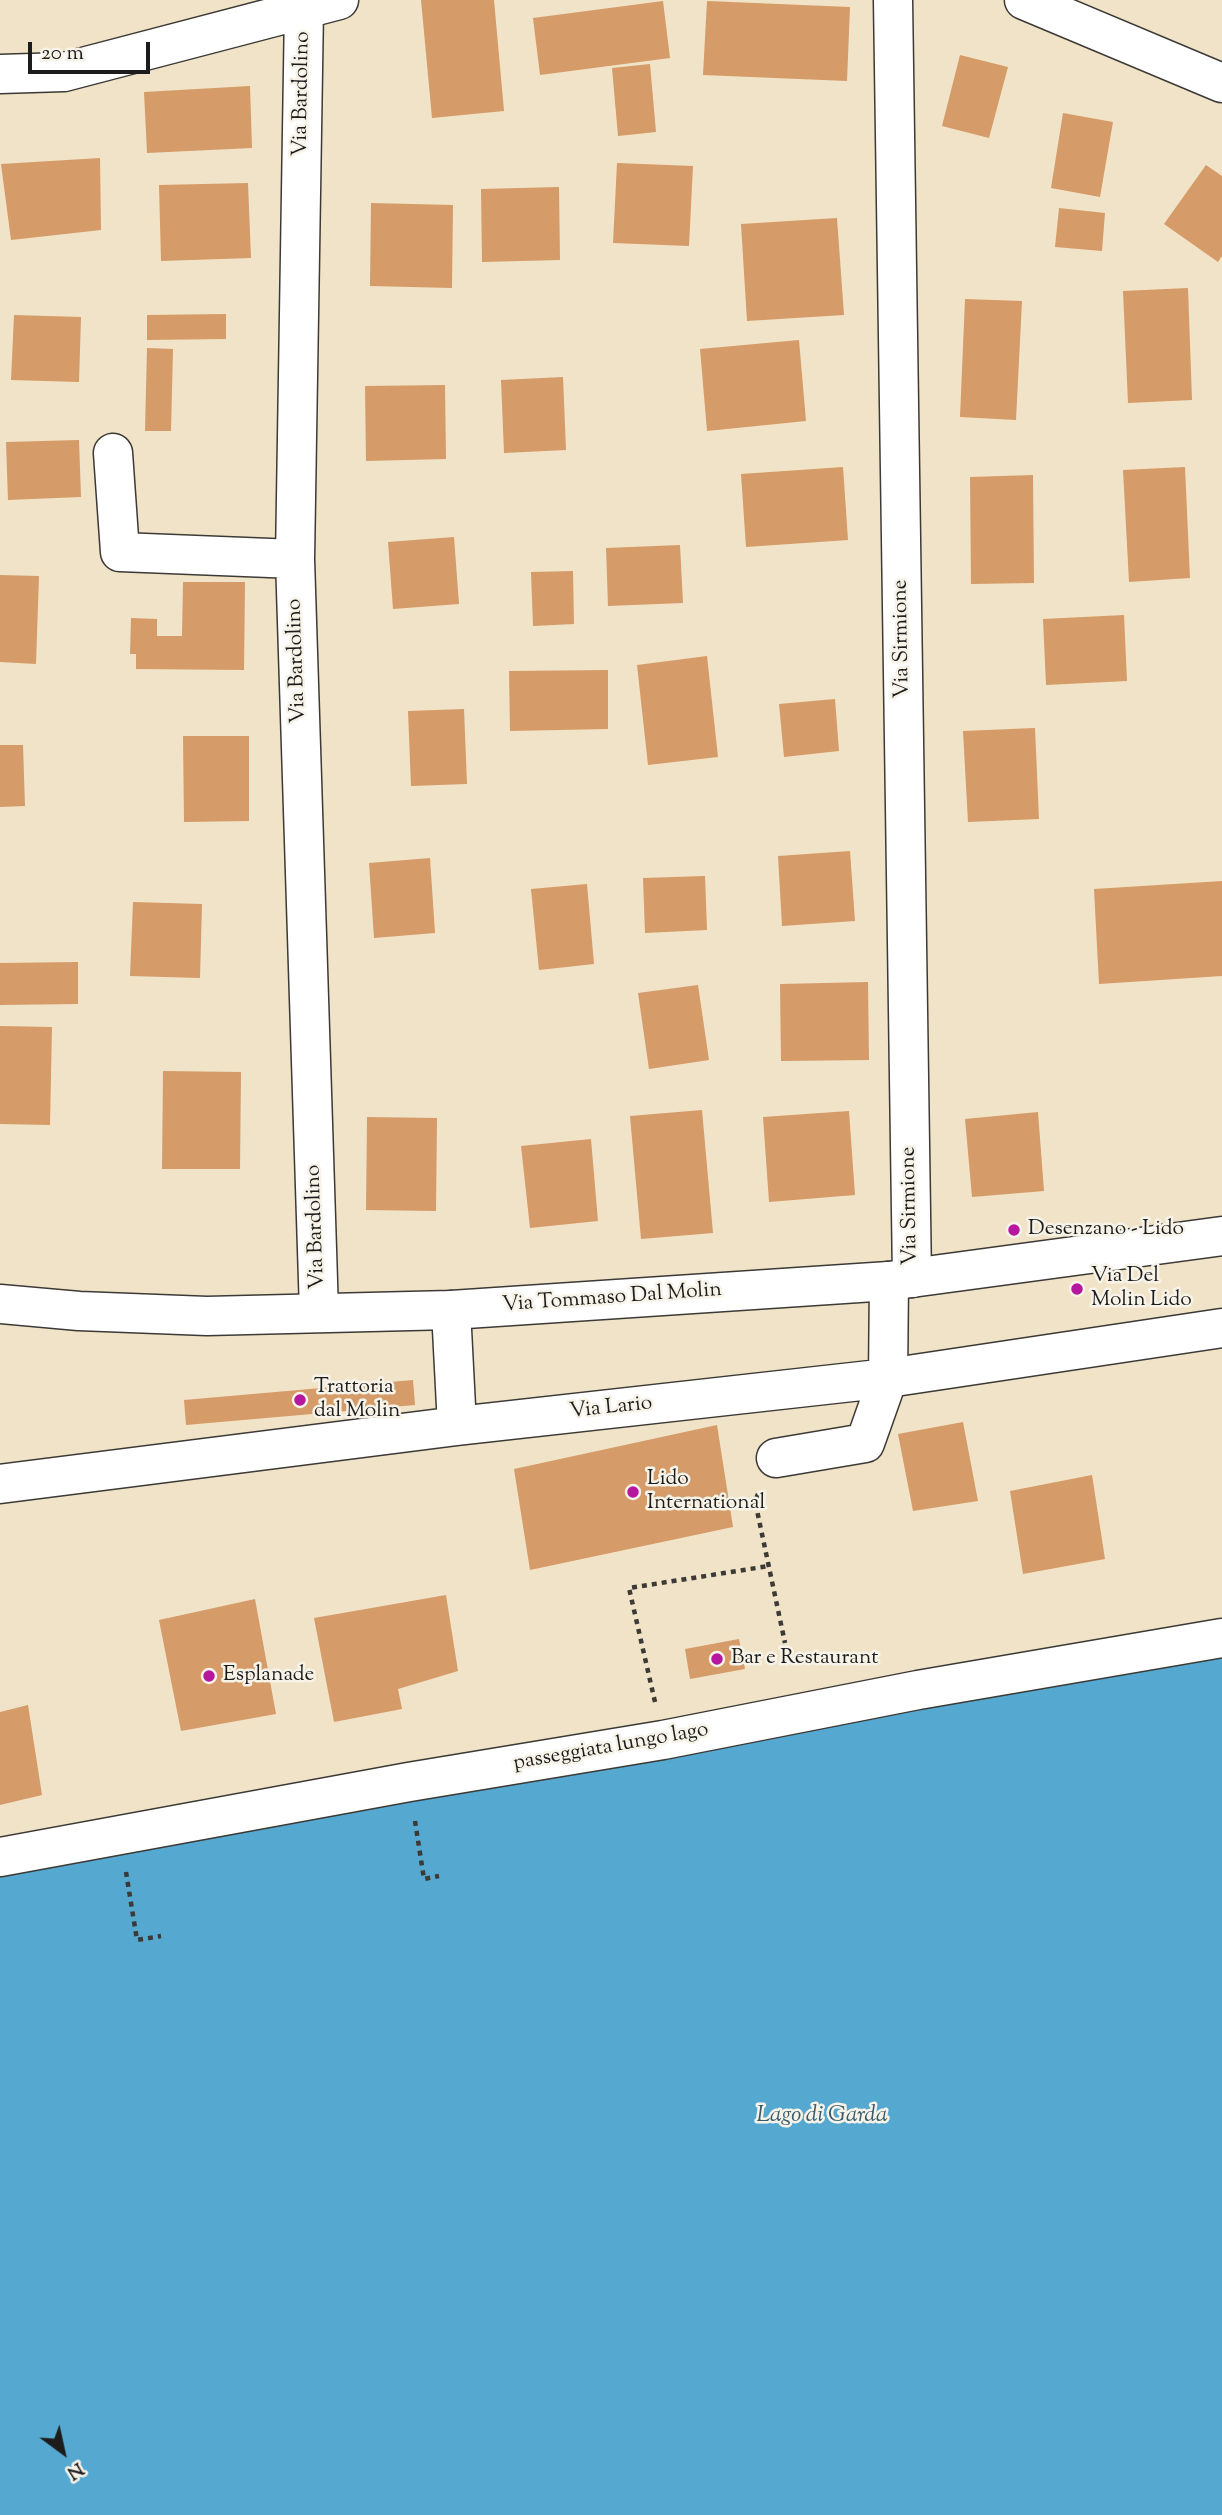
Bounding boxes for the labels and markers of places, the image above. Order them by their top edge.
place label: Desenzano - Lido [1028,1217,1184,1243]
marker: Desenzano - Lido [1006,1222,1022,1238]
place label: Via Del Molin Lido [1091,1264,1192,1314]
marker: Via Del Molin Lido [1069,1281,1085,1297]
place label: Trattoria dal Molin [314,1375,400,1425]
marker: Trattoria dal Molin [292,1392,308,1408]
place label: Lido International [647,1467,765,1517]
marker: Lido International [625,1484,641,1500]
place label: Bar e Restaurant [731,1646,878,1672]
marker: Bar e Restaurant [709,1651,725,1667]
place label: Esplanade [223,1663,314,1689]
marker: Esplanade [201,1668,217,1684]

